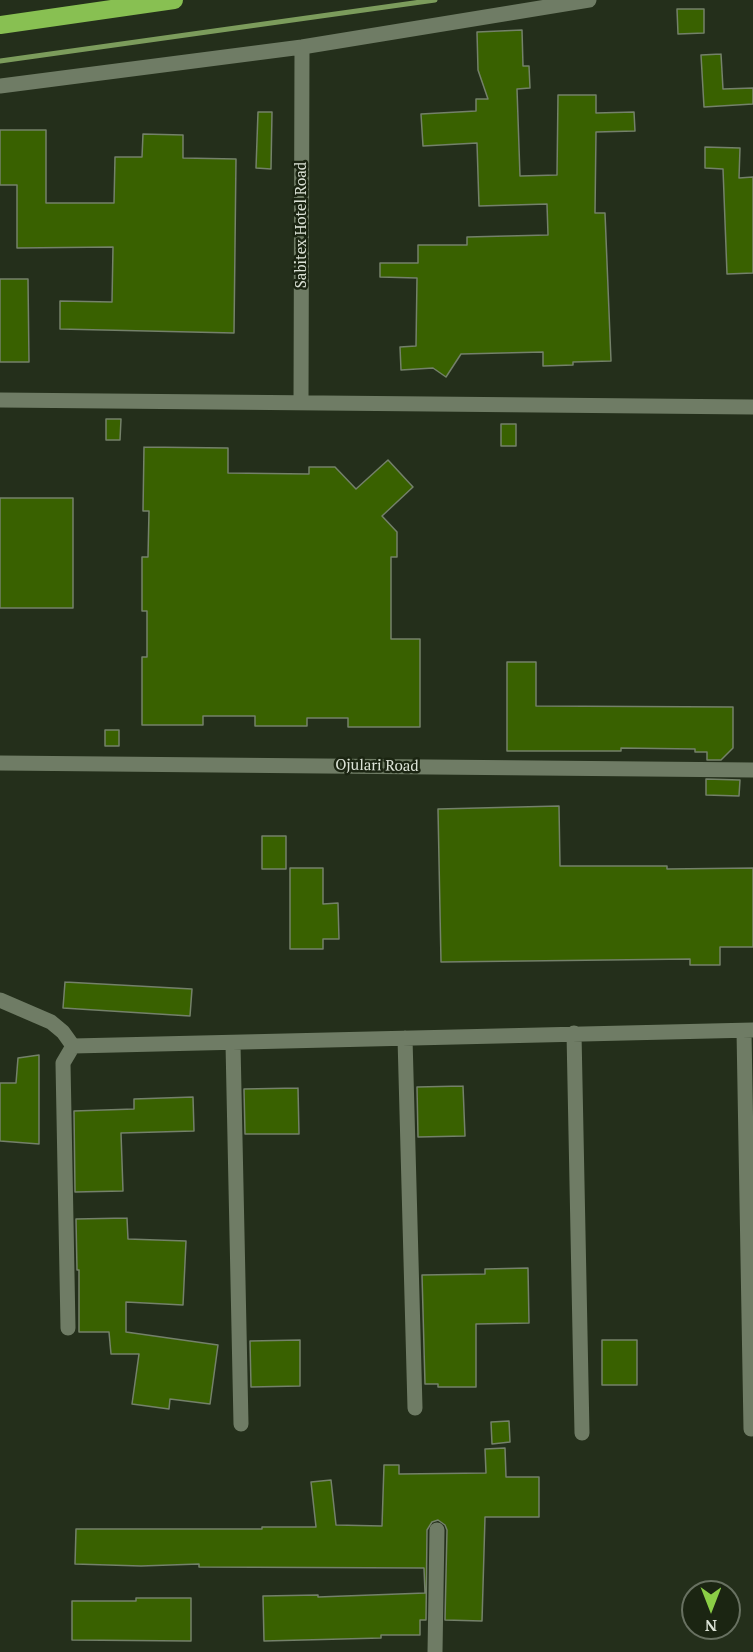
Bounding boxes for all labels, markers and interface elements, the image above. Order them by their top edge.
street label: Sabitex Hotel Road [293,162,311,288]
street label: Ojulari Road [335,756,419,776]
north arrow [681,1580,741,1640]
text: N [705,1615,717,1637]

